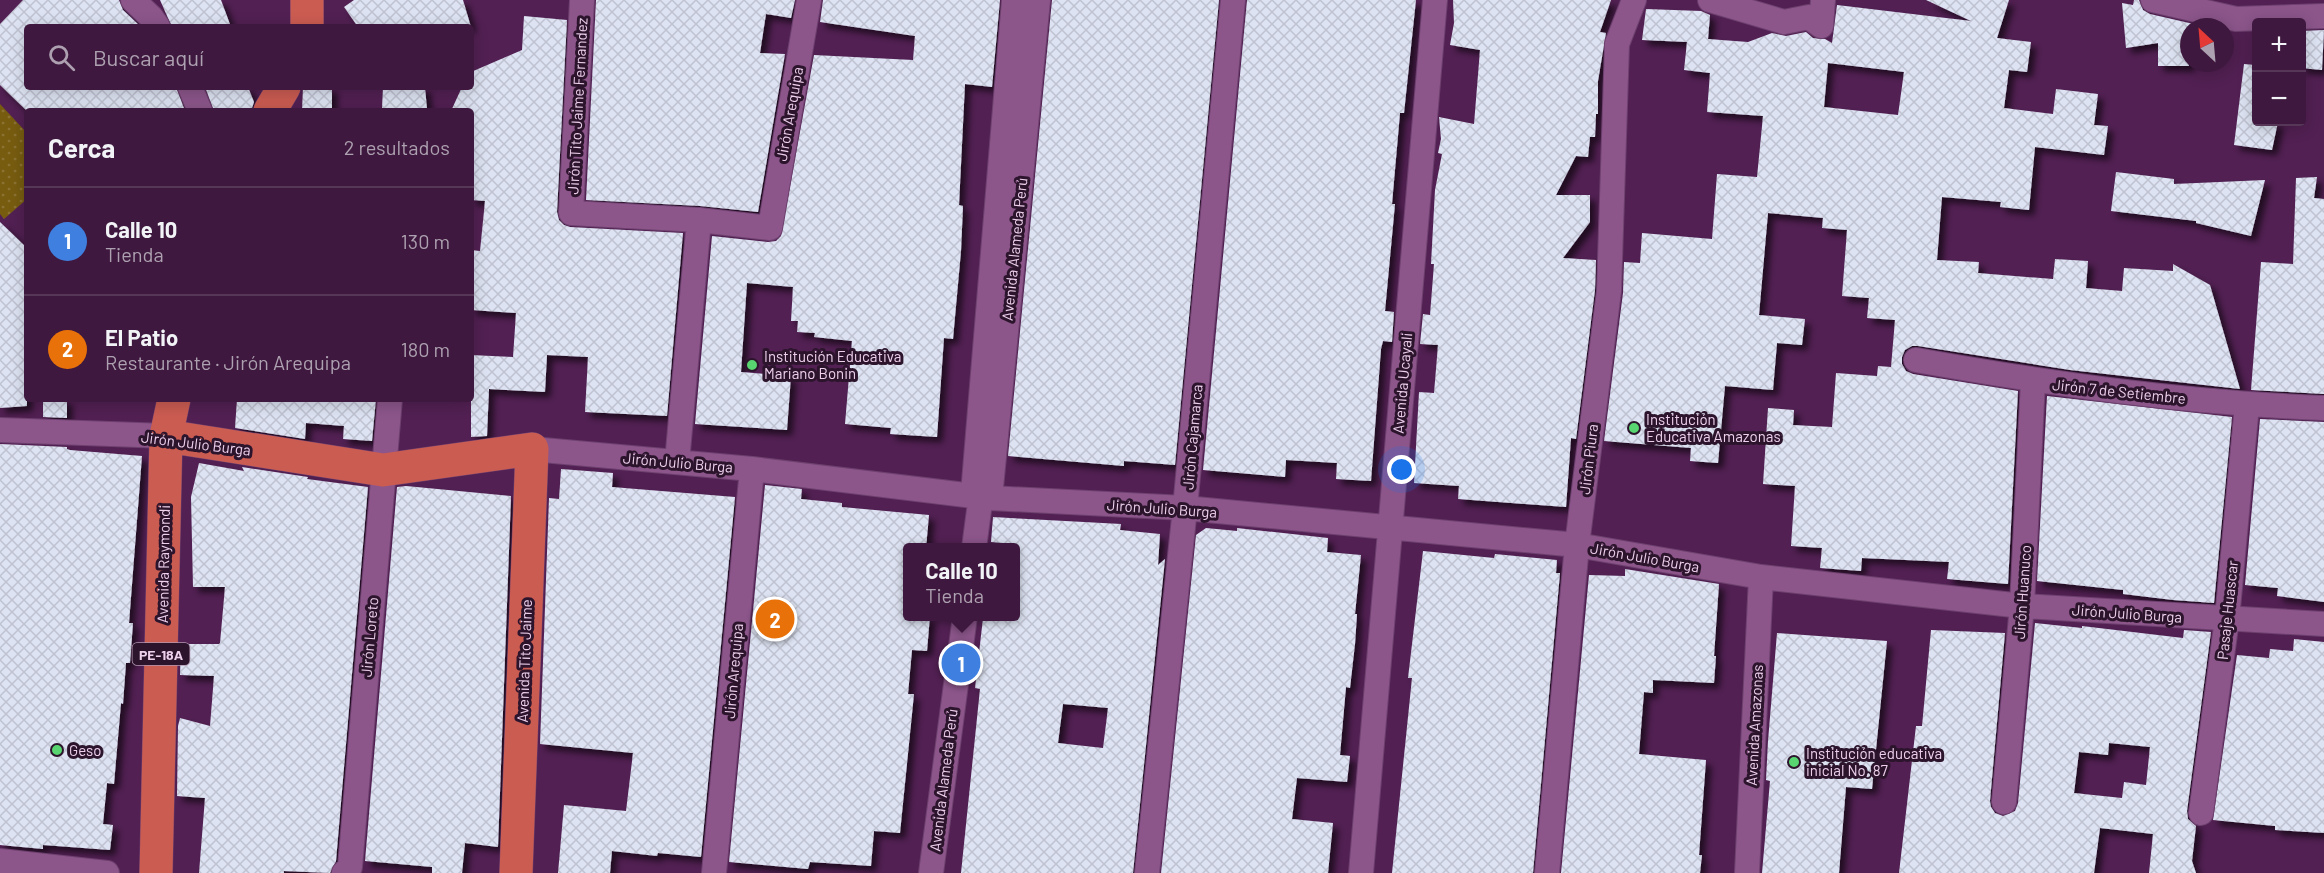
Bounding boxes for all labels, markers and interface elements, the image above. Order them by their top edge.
street label: Jirón Tito Jaime Fernandez [563,17,591,195]
north arrow [2180,18,2234,72]
map controls [2252,18,2306,126]
button: + [2252,18,2306,72]
search box [24,24,474,90]
icon: search [45,41,78,74]
text: Buscar aquí [93,44,204,70]
street label: Jirón Arequipa [772,65,806,163]
button: − [2252,72,2306,126]
text: Cerca [48,132,115,163]
text: 2 resultados [344,135,450,159]
street label: Avenida Alameda Perú [998,177,1030,321]
text: Calle 10 [105,216,177,242]
text: 1 [64,229,71,253]
text: 130 m [401,229,450,253]
text: Tienda [105,242,164,266]
text: El Patio [105,324,178,350]
street label: Avenida Ucayali [1389,332,1415,434]
text: 2 [62,337,73,361]
text: 180 m [401,337,450,361]
place label: Institución Educativa Mariano Bonin [764,347,901,382]
text: Restaurante · Jirón Arequipa [105,350,351,374]
marker: Institución Educativa Mariano Bonin [745,358,759,372]
street label: Jirón 7 de Setiembre [2051,375,2187,407]
street label: Jirón Cajamarca [1178,383,1206,491]
place label: Institución Educativa Amazonas [1646,410,1781,445]
marker: Institución Educativa Amazonas [1627,421,1641,435]
street label: Jirón Piura [1575,423,1601,495]
street label: Jirón Julio Burga [140,427,252,459]
street label: Jirón Julio Burga [622,448,734,476]
your location [1387,455,1416,484]
street label: Jirón Julio Burga [1106,495,1218,521]
street label: Avenida Raymondi [153,505,173,623]
street label: Jirón Julio Burga [1589,539,1701,575]
popup [903,543,1020,621]
street label: Jirón Huanuco [2010,544,2034,640]
text: Calle 10 [925,557,998,583]
street label: Pasaje Huascar [2213,559,2241,661]
text: Tienda [925,583,984,607]
street label: Jirón Loreto [357,596,381,678]
pin: 2 [756,596,794,642]
street label: Avenida Tito Jaime [513,599,535,723]
street label: Jirón Julio Burga [2071,600,2183,626]
street label: Jirón Arequipa [720,623,746,719]
pin: 1 [942,640,980,686]
road number: PE-18A [132,643,190,665]
street label: Avenida Amazonas [1742,664,1766,786]
street label: Avenida Alameda Perú [925,708,961,852]
place label: Geso [69,741,101,759]
marker: Geso [50,743,64,757]
place label: Institución educativa inicial No. 87 [1806,744,1942,779]
marker: Institución educativa inicial No. 87 [1787,755,1801,769]

